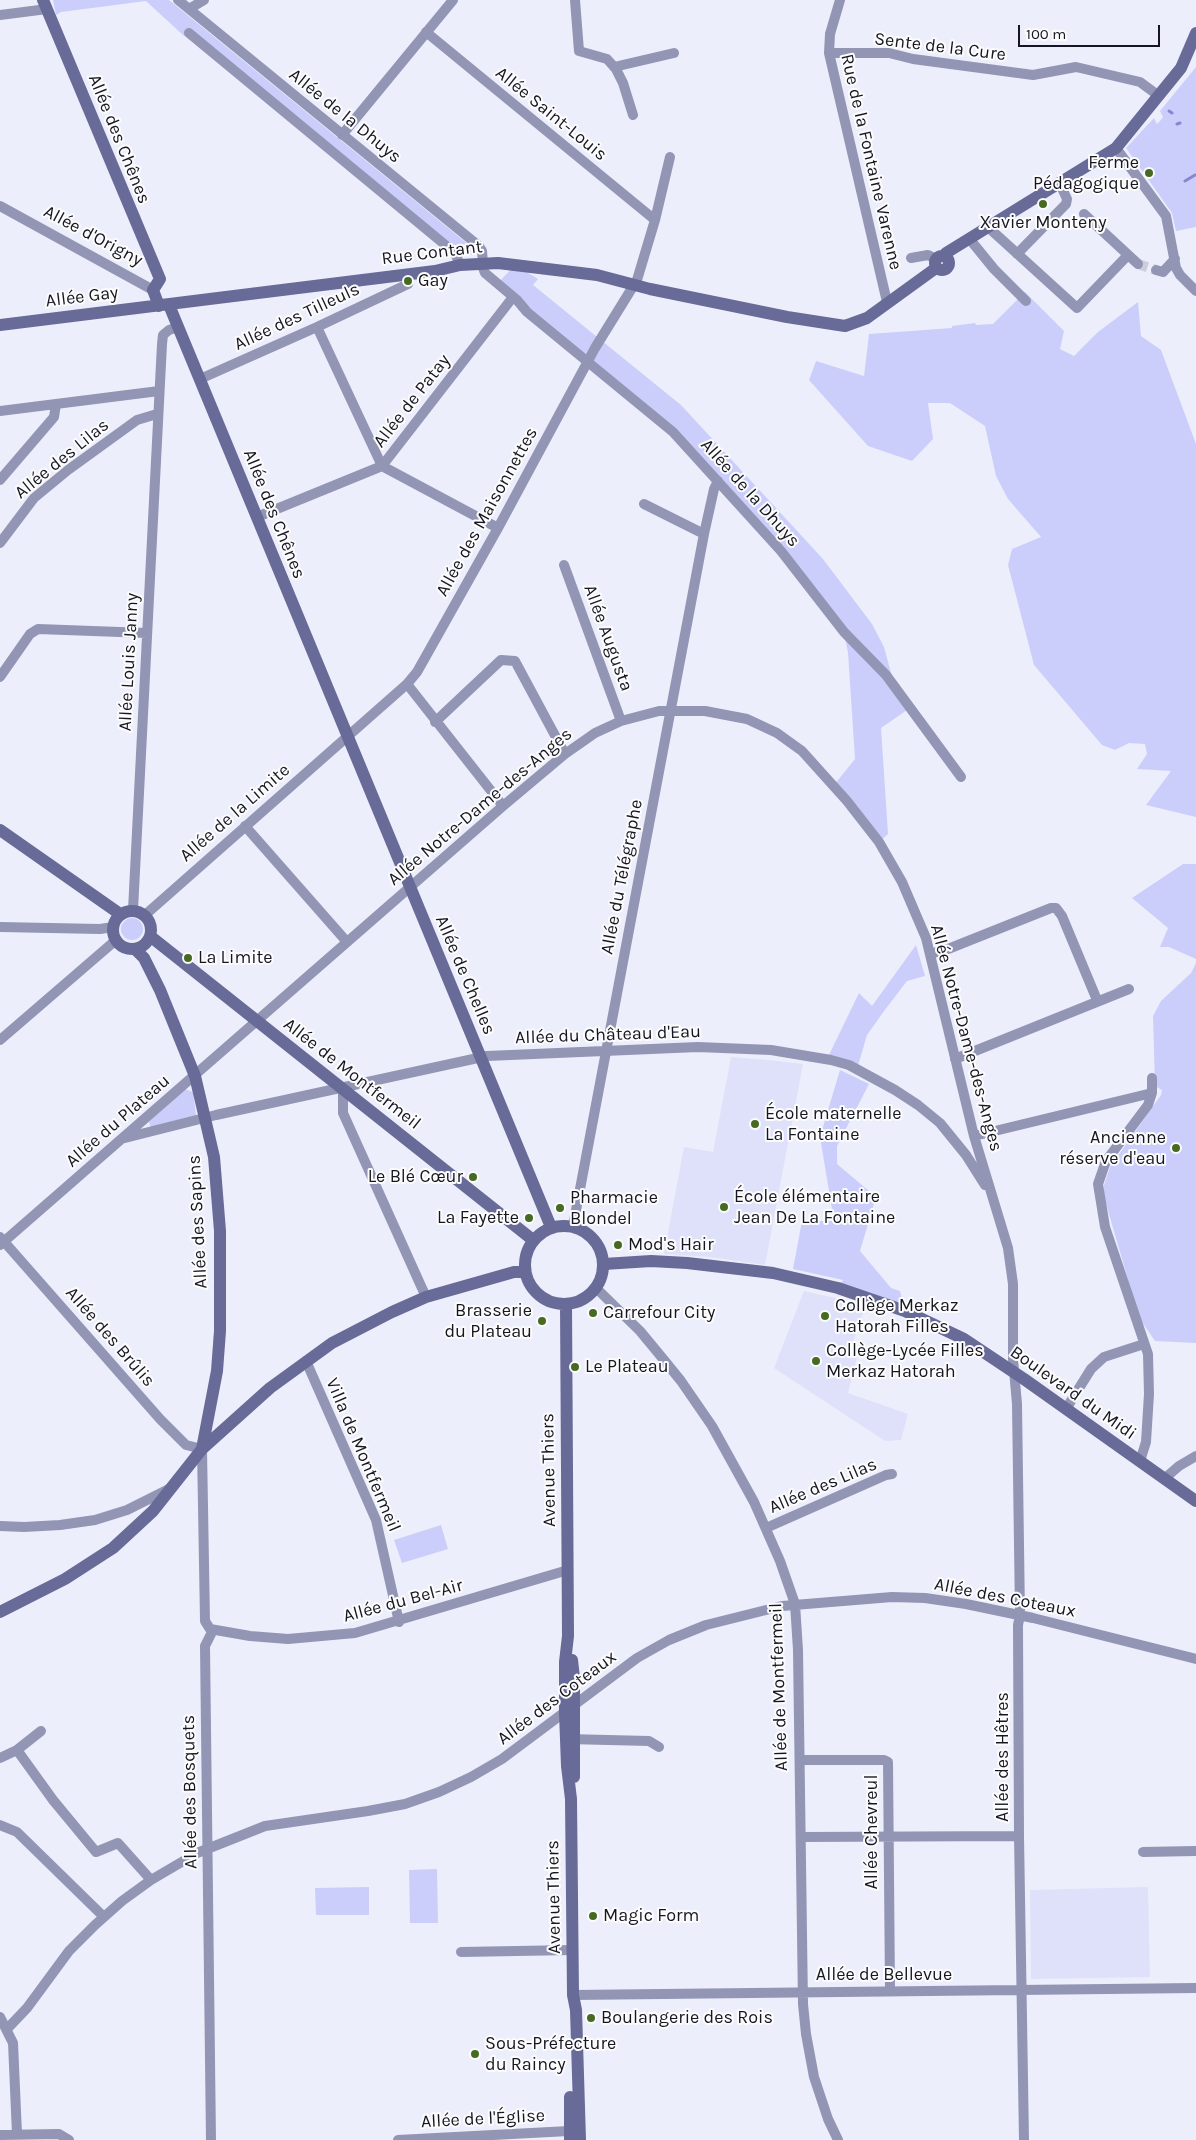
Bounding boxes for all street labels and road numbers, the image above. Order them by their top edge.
street label: Sente de la Cure [873,28,1007,66]
street label: Rue de la Fontaine Varenne [836,52,906,272]
street label: Allée Saint-Louis [491,62,611,166]
street label: Allée de la Dhuys [285,64,405,168]
street label: Allée des Chênes [83,71,155,207]
street label: Allée d'Origny [40,201,146,271]
street label: Rue Contant [380,236,484,270]
street label: Allée des Tilleuls [231,278,363,356]
street label: Allée Gay [44,282,120,312]
street label: Allée de Patay [369,350,455,452]
street label: Allée des Lilas [11,414,113,504]
street label: Allée des Maisonnettes [432,424,542,600]
street label: Allée de la Dhuys [696,434,804,552]
street label: Allée des Chênes [238,446,310,582]
street label: Allée Augusta [579,582,637,694]
street label: Allée Louis Janny [115,592,143,732]
street label: Allée Notre-Dame-des-Anges [383,724,577,890]
street label: Allée de la Limite [176,759,294,867]
street label: Allée du Télégraphe [596,798,648,956]
street label: Allée de Chelles [430,912,500,1038]
street label: Allée Notre-Dame-des-Anges [925,922,1007,1154]
street label: Allée de Montfermeil [279,1014,425,1134]
street label: Allée du Château d'Eau [515,1021,701,1049]
street label: Allée du Plateau [62,1070,174,1172]
street label: Allée des Sapins [184,1155,212,1289]
street label: Allée des Brûlis [61,1283,159,1391]
street label: Boulevard du Midi [1006,1341,1140,1445]
street label: Villa de Montfermeil [321,1375,405,1535]
street label: Avenue Thiers [537,1413,561,1527]
street label: Allée des Lilas [766,1454,880,1518]
street label: Allée des Coteaux [932,1574,1078,1622]
street label: Allée du Bel-Air [341,1575,465,1627]
street label: Allée de Montfermeil [765,1602,793,1772]
street label: Allée des Coteaux [493,1646,621,1750]
street label: Allée des Hêtres [992,1692,1014,1822]
street label: Allée des Bosquets [178,1715,202,1869]
street label: Allée Chevreul [861,1774,883,1890]
street label: Avenue Thiers [542,1840,566,1954]
street label: Allée de Bellevue [816,1964,952,1986]
street label: Allée de l'Église [420,2105,546,2133]

